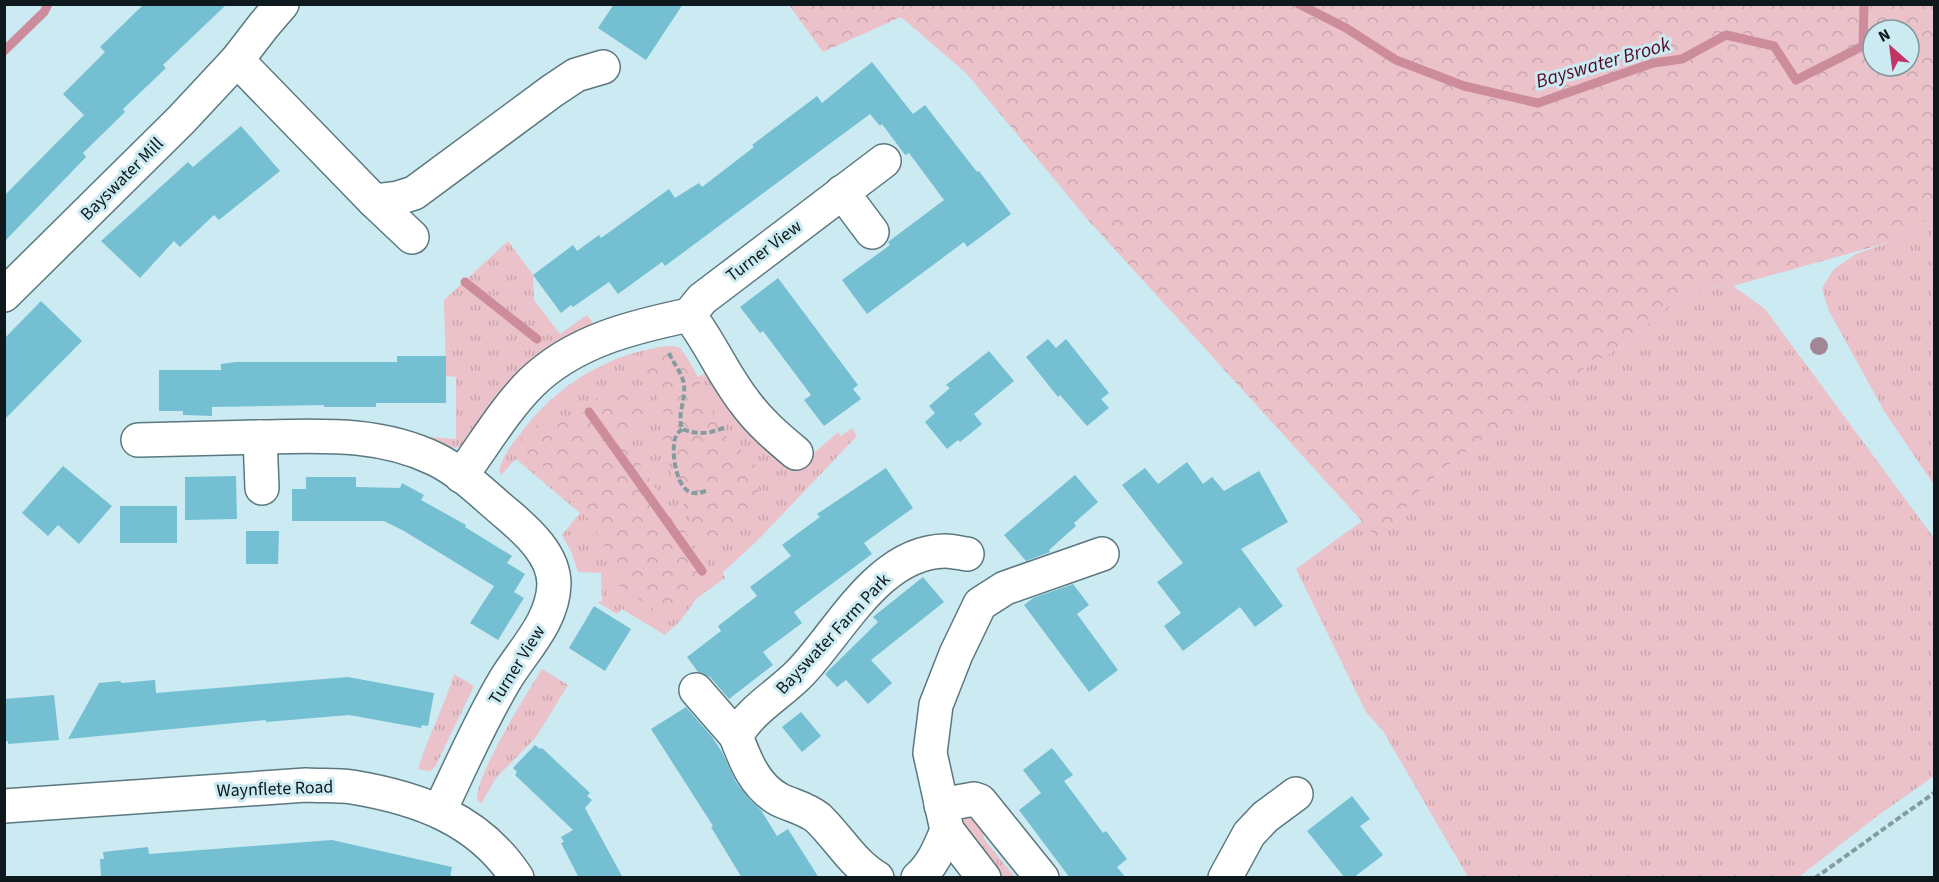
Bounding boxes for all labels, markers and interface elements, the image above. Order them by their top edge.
north arrow [1861,18,1921,78]
text: N [1875,23,1894,48]
water label: Bayswater Brook [1532,30,1674,96]
street label: Bayswater Mill [75,132,169,226]
street label: Turner View [721,214,807,288]
street label: Bayswater Farm Park [770,568,896,700]
street label: Turner View [483,621,551,709]
street label: Waynflete Road [216,774,334,804]

